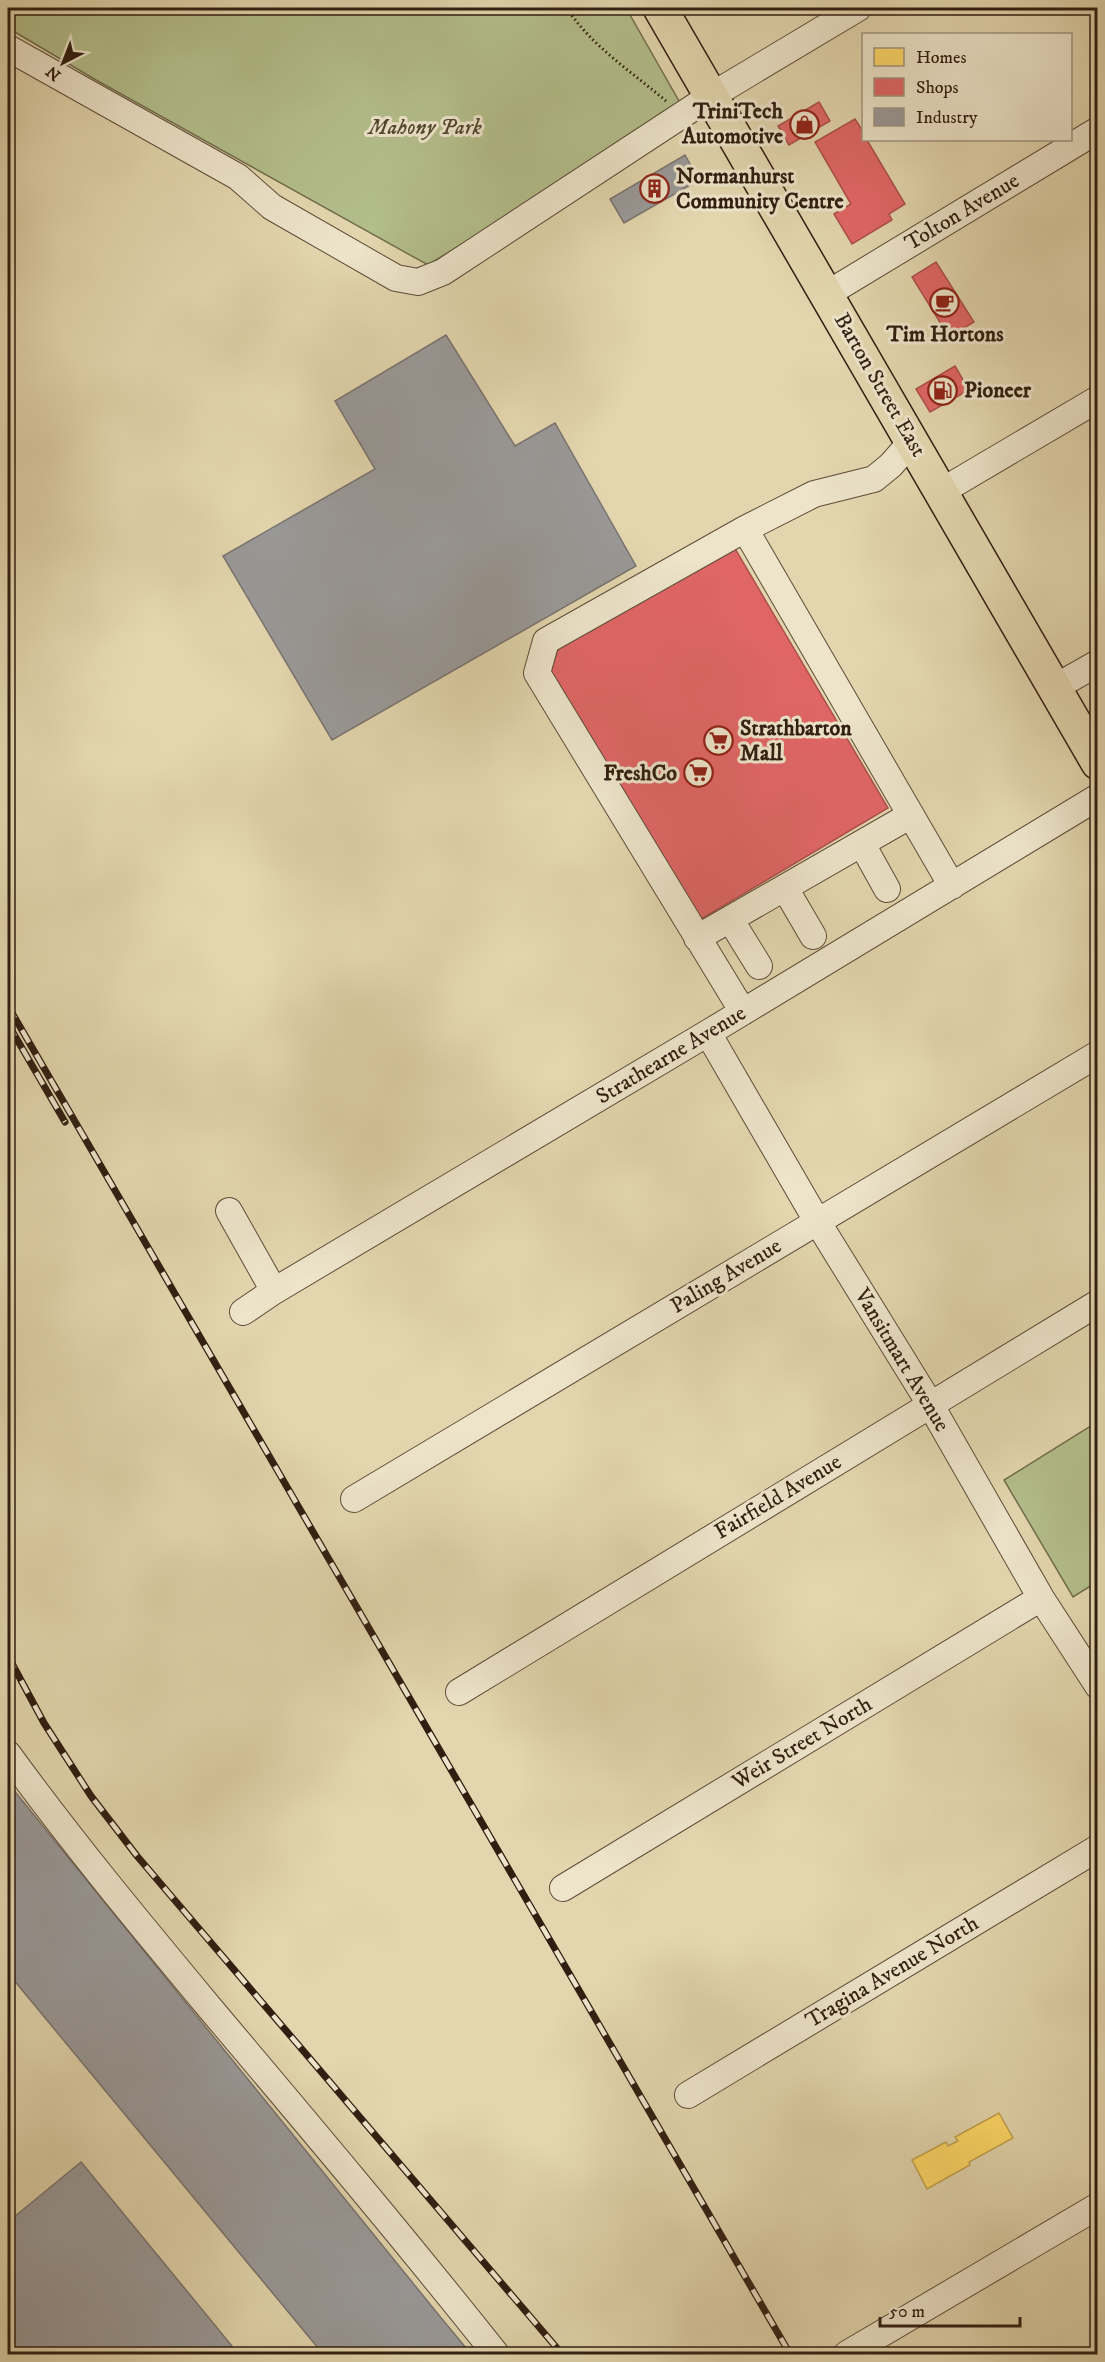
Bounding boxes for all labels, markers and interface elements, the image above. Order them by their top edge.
north arrow [33,33,93,93]
legend [862,33,1072,141]
text: Homes [916,47,967,69]
text: N [42,62,65,85]
text: Shops [916,77,959,99]
place label: TriniTech Automotive [681,98,783,150]
text: Industry [916,107,978,129]
shop icon: TriniTech Automotive [788,108,820,140]
park label: Mahony Park [366,114,483,141]
place label: Normanhurst Community Centre [676,163,844,215]
street label: Tolton Avenue [900,167,1024,257]
building icon: Normanhurst Community Centre [639,173,671,205]
cafe icon: Tim Hortons [929,286,961,318]
street label: Barton Street East [828,308,932,462]
place label: Tim Hortons [885,321,1004,348]
fuel station icon: Pioneer [927,374,959,406]
place label: Pioneer [964,377,1032,404]
place label: Strathbarton Mall [740,715,852,767]
supermarket icon: Strathbarton Mall [703,725,735,757]
supermarket icon: FreshCo [682,757,714,789]
place label: FreshCo [603,760,677,787]
street label: Strathearne Avenue [591,1000,751,1110]
street label: Paling Avenue [666,1232,786,1320]
street label: Vansitmart Avenue [848,1282,955,1437]
street label: Fairfield Avenue [710,1449,846,1545]
street label: Weir Street North [726,1690,877,1796]
street label: Tragina Avenue North [801,1909,984,2034]
scale bar [880,2290,1020,2328]
text: 50 m [889,2301,925,2323]

